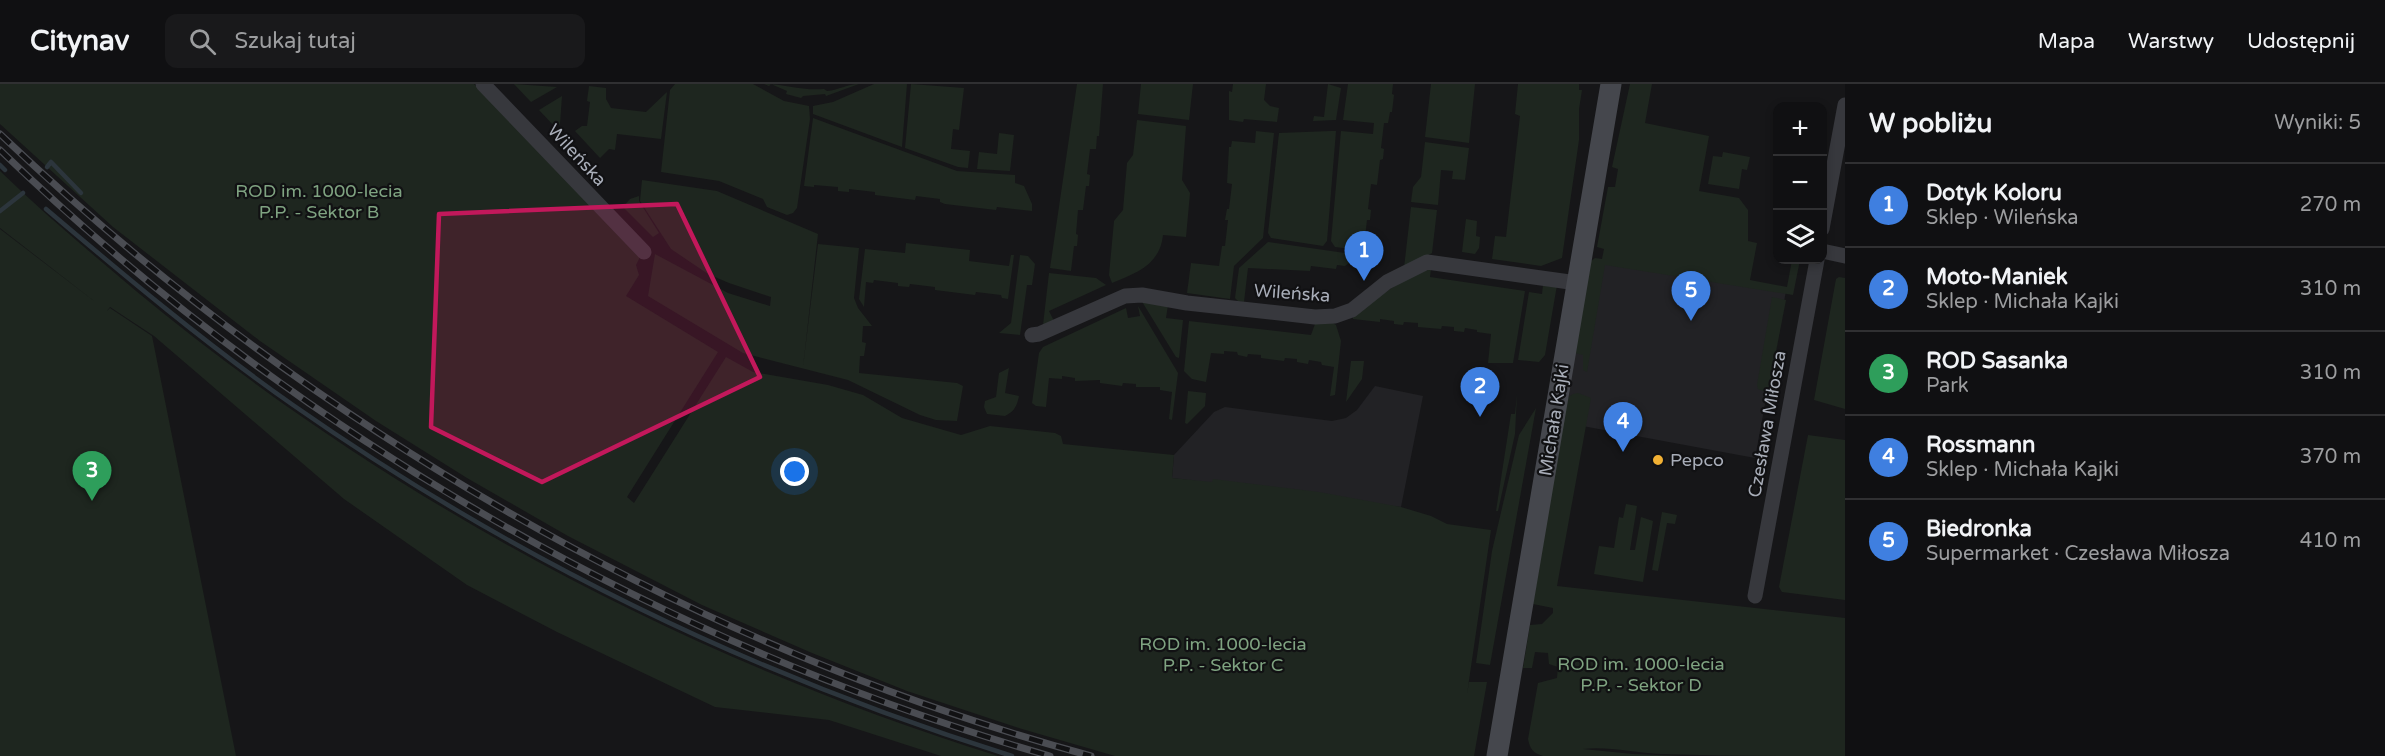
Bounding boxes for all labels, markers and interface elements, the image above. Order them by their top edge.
search box [165,14,585,68]
text: Citynav [30,24,129,58]
icon: search [186,25,219,58]
text: Szukaj tutaj [234,28,356,54]
text: Mapa [2038,29,2095,54]
text: Warstwy [2128,29,2214,54]
text: Udostępnij [2247,29,2355,54]
map controls [1773,102,1827,264]
button: + [1773,102,1827,156]
text: W pobliżu [1869,108,1992,139]
text: Wyniki: 5 [2274,111,2361,135]
street label: Wileńska [543,120,611,190]
button: − [1773,156,1827,210]
park label: ROD im. 1000-lecia P.P. - Sektor B [235,180,403,223]
text: Dotyk Koloru [1926,180,2062,206]
text: 1 [1882,193,1895,217]
text: 270 m [2300,193,2361,217]
text: Sklep · Wileńska [1926,206,2079,230]
button: layers [1773,210,1827,264]
pin: 1 [1344,232,1384,281]
text: Moto-Maniek [1926,264,2068,290]
pin: 5 [1672,272,1710,321]
text: 2 [1882,277,1895,301]
text: 310 m [2300,277,2361,301]
street label: Wileńska [1253,279,1331,307]
text: Sklep · Michała Kajki [1926,290,2119,314]
text: ROD Sasanka [1926,348,2068,374]
street label: Czesława Miłosza [1743,349,1791,499]
text: 3 [1882,361,1895,385]
text: 310 m [2300,361,2361,385]
street label: Michała Kajki [1534,363,1574,477]
pin: 2 [1460,368,1500,417]
text: Park [1926,374,1969,398]
pin: 4 [1604,402,1642,452]
text: Rossmann [1926,432,2036,458]
text: 4 [1882,445,1895,469]
text: 370 m [2300,445,2361,469]
place label: Pepco [1670,449,1724,471]
pin: 3 [72,452,112,501]
marker: Pepco [1651,453,1665,467]
your location [780,457,809,486]
text: Sklep · Michała Kajki [1926,458,2119,482]
text: Biedronka [1926,516,2032,542]
text: 5 [1882,529,1895,553]
text: 410 m [2300,529,2361,553]
text: Supermarket · Czesława Miłosza [1926,542,2230,566]
park label: ROD im. 1000-lecia P.P. - Sektor C [1139,633,1307,676]
park label: ROD im. 1000-lecia P.P. - Sektor D [1557,653,1725,696]

